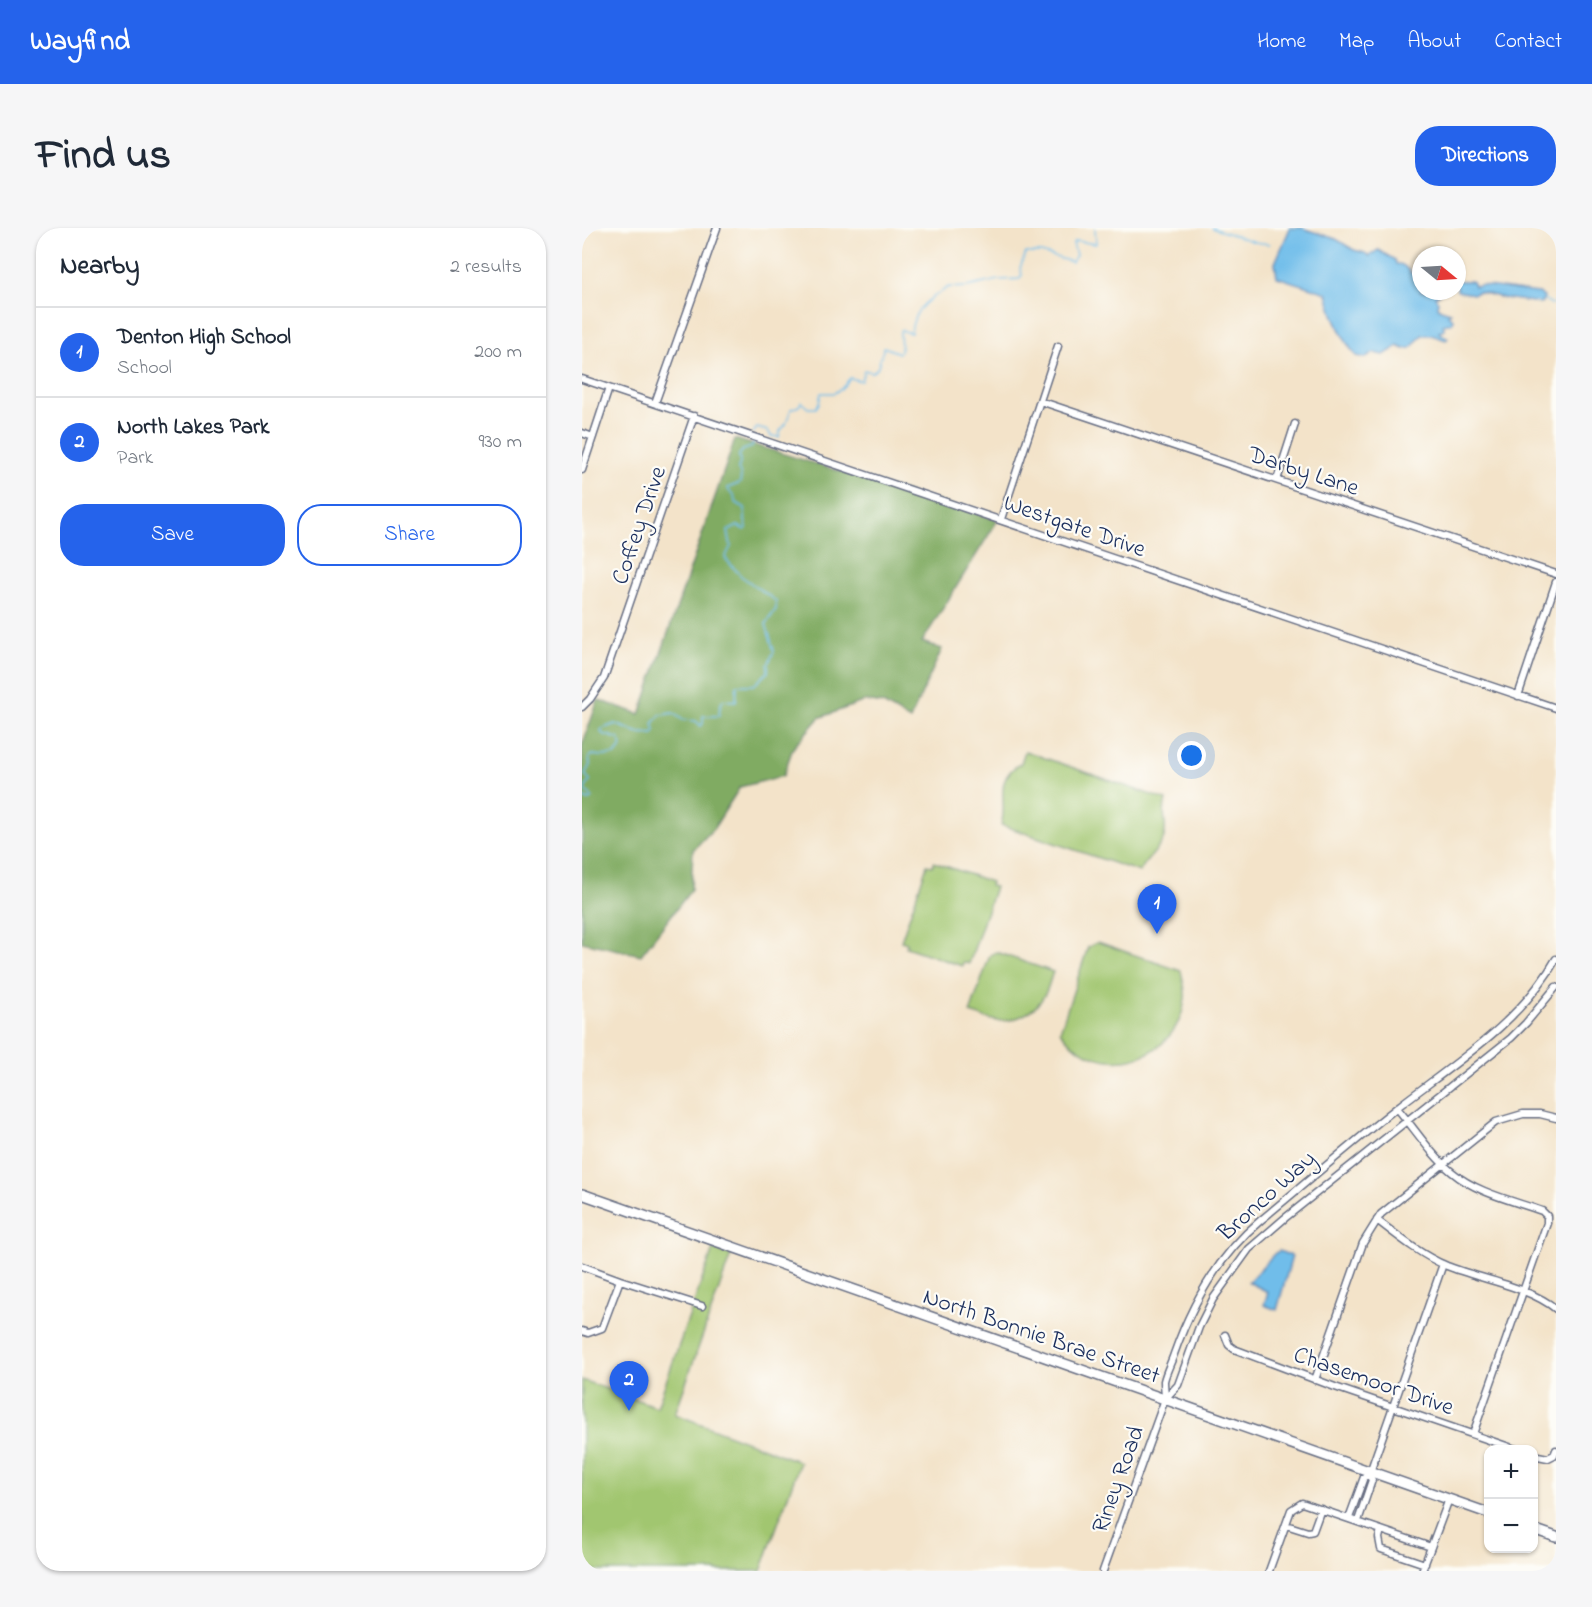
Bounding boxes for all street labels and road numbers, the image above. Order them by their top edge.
street label: Darby Lane [1242,438,1363,508]
street label: Coffey Drive [604,462,678,590]
street label: Westgate Drive [998,487,1150,568]
street label: Bronco Way [1210,1143,1325,1252]
street label: North Bonnie Brae Street [918,1280,1164,1394]
street label: Chasemoor Drive [1288,1339,1458,1426]
street label: Riney Road [1084,1421,1156,1539]

